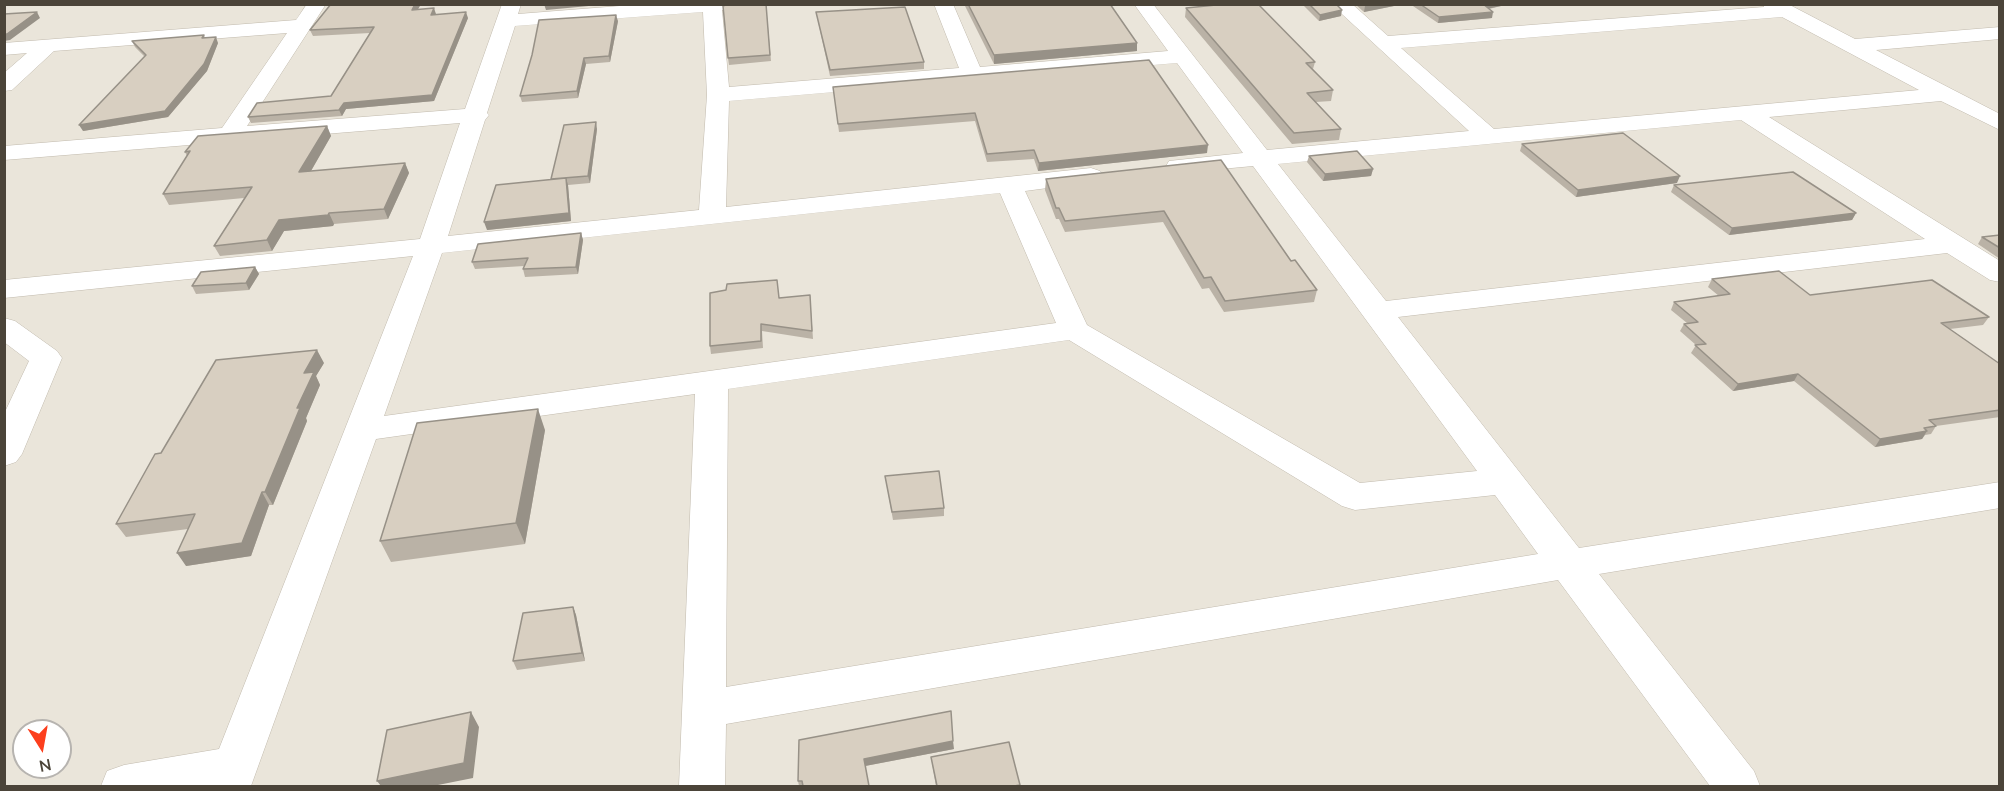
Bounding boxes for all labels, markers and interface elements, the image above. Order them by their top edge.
north arrow [12,719,72,779]
text: N [37,753,53,777]

